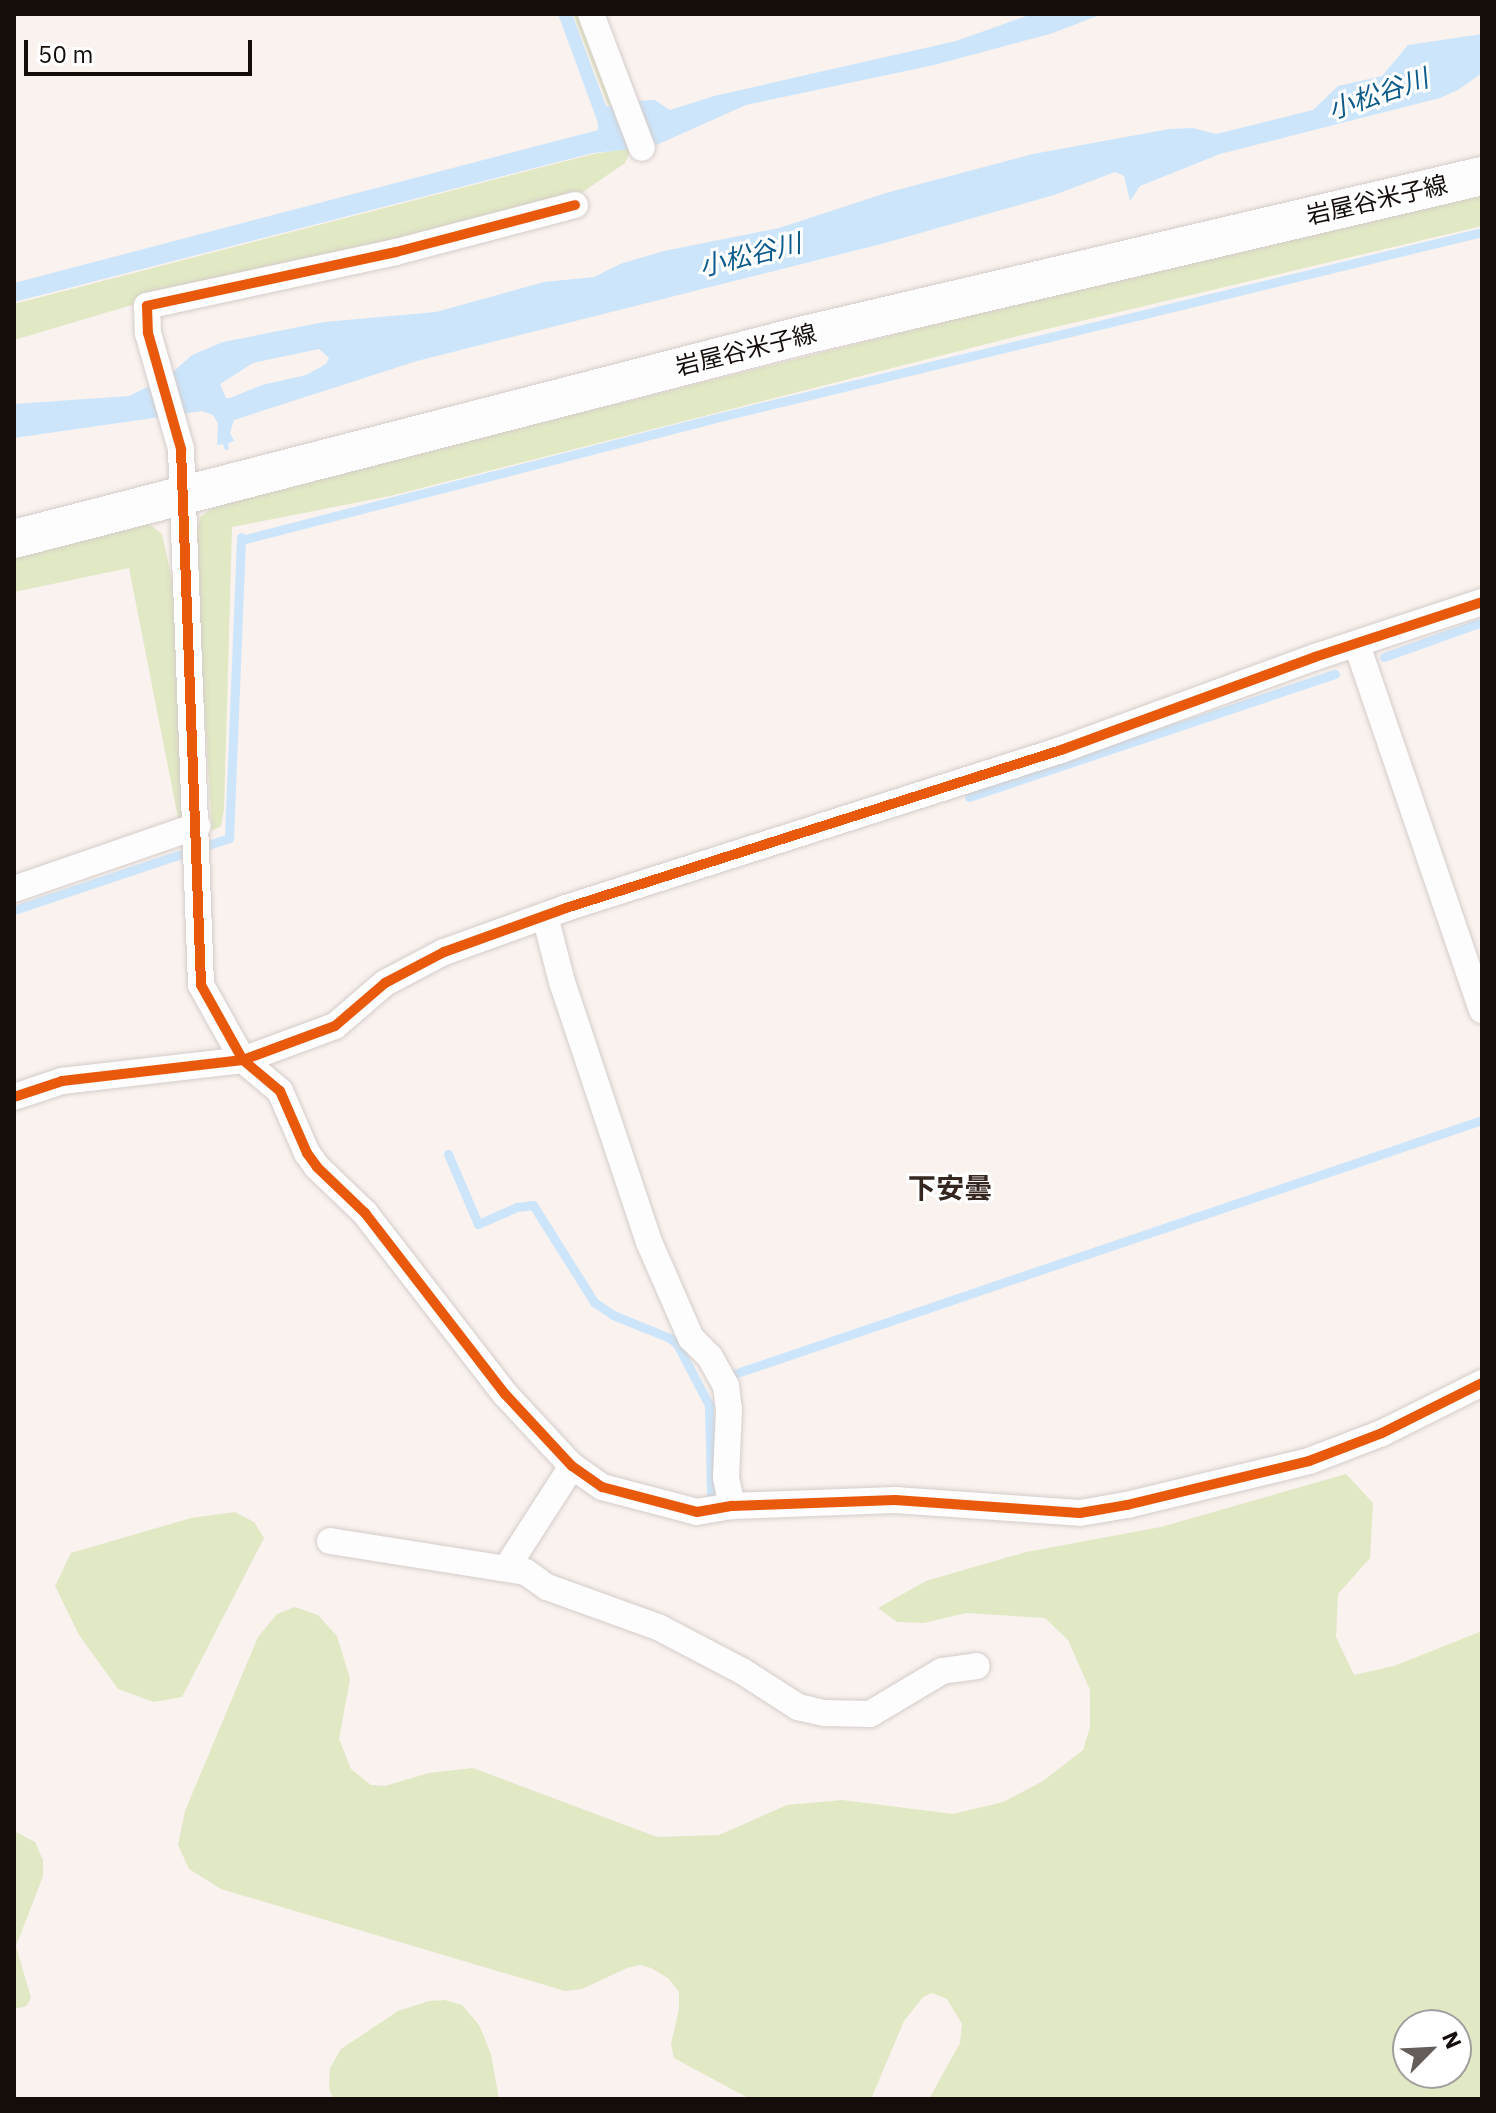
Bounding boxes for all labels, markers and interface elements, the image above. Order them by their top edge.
scale bar [28,24,256,74]
text: 50 m [38,38,93,70]
water label: 小松谷川 [1324,62,1432,126]
street label: 岩屋谷米子線 [1304,170,1450,230]
water label: 小松谷川 [696,227,804,283]
street label: 岩屋谷米子線 [673,319,819,381]
district label: 下安曇 [908,1171,992,1205]
north arrow [1392,2009,1472,2089]
text: N [1436,2027,1469,2053]

